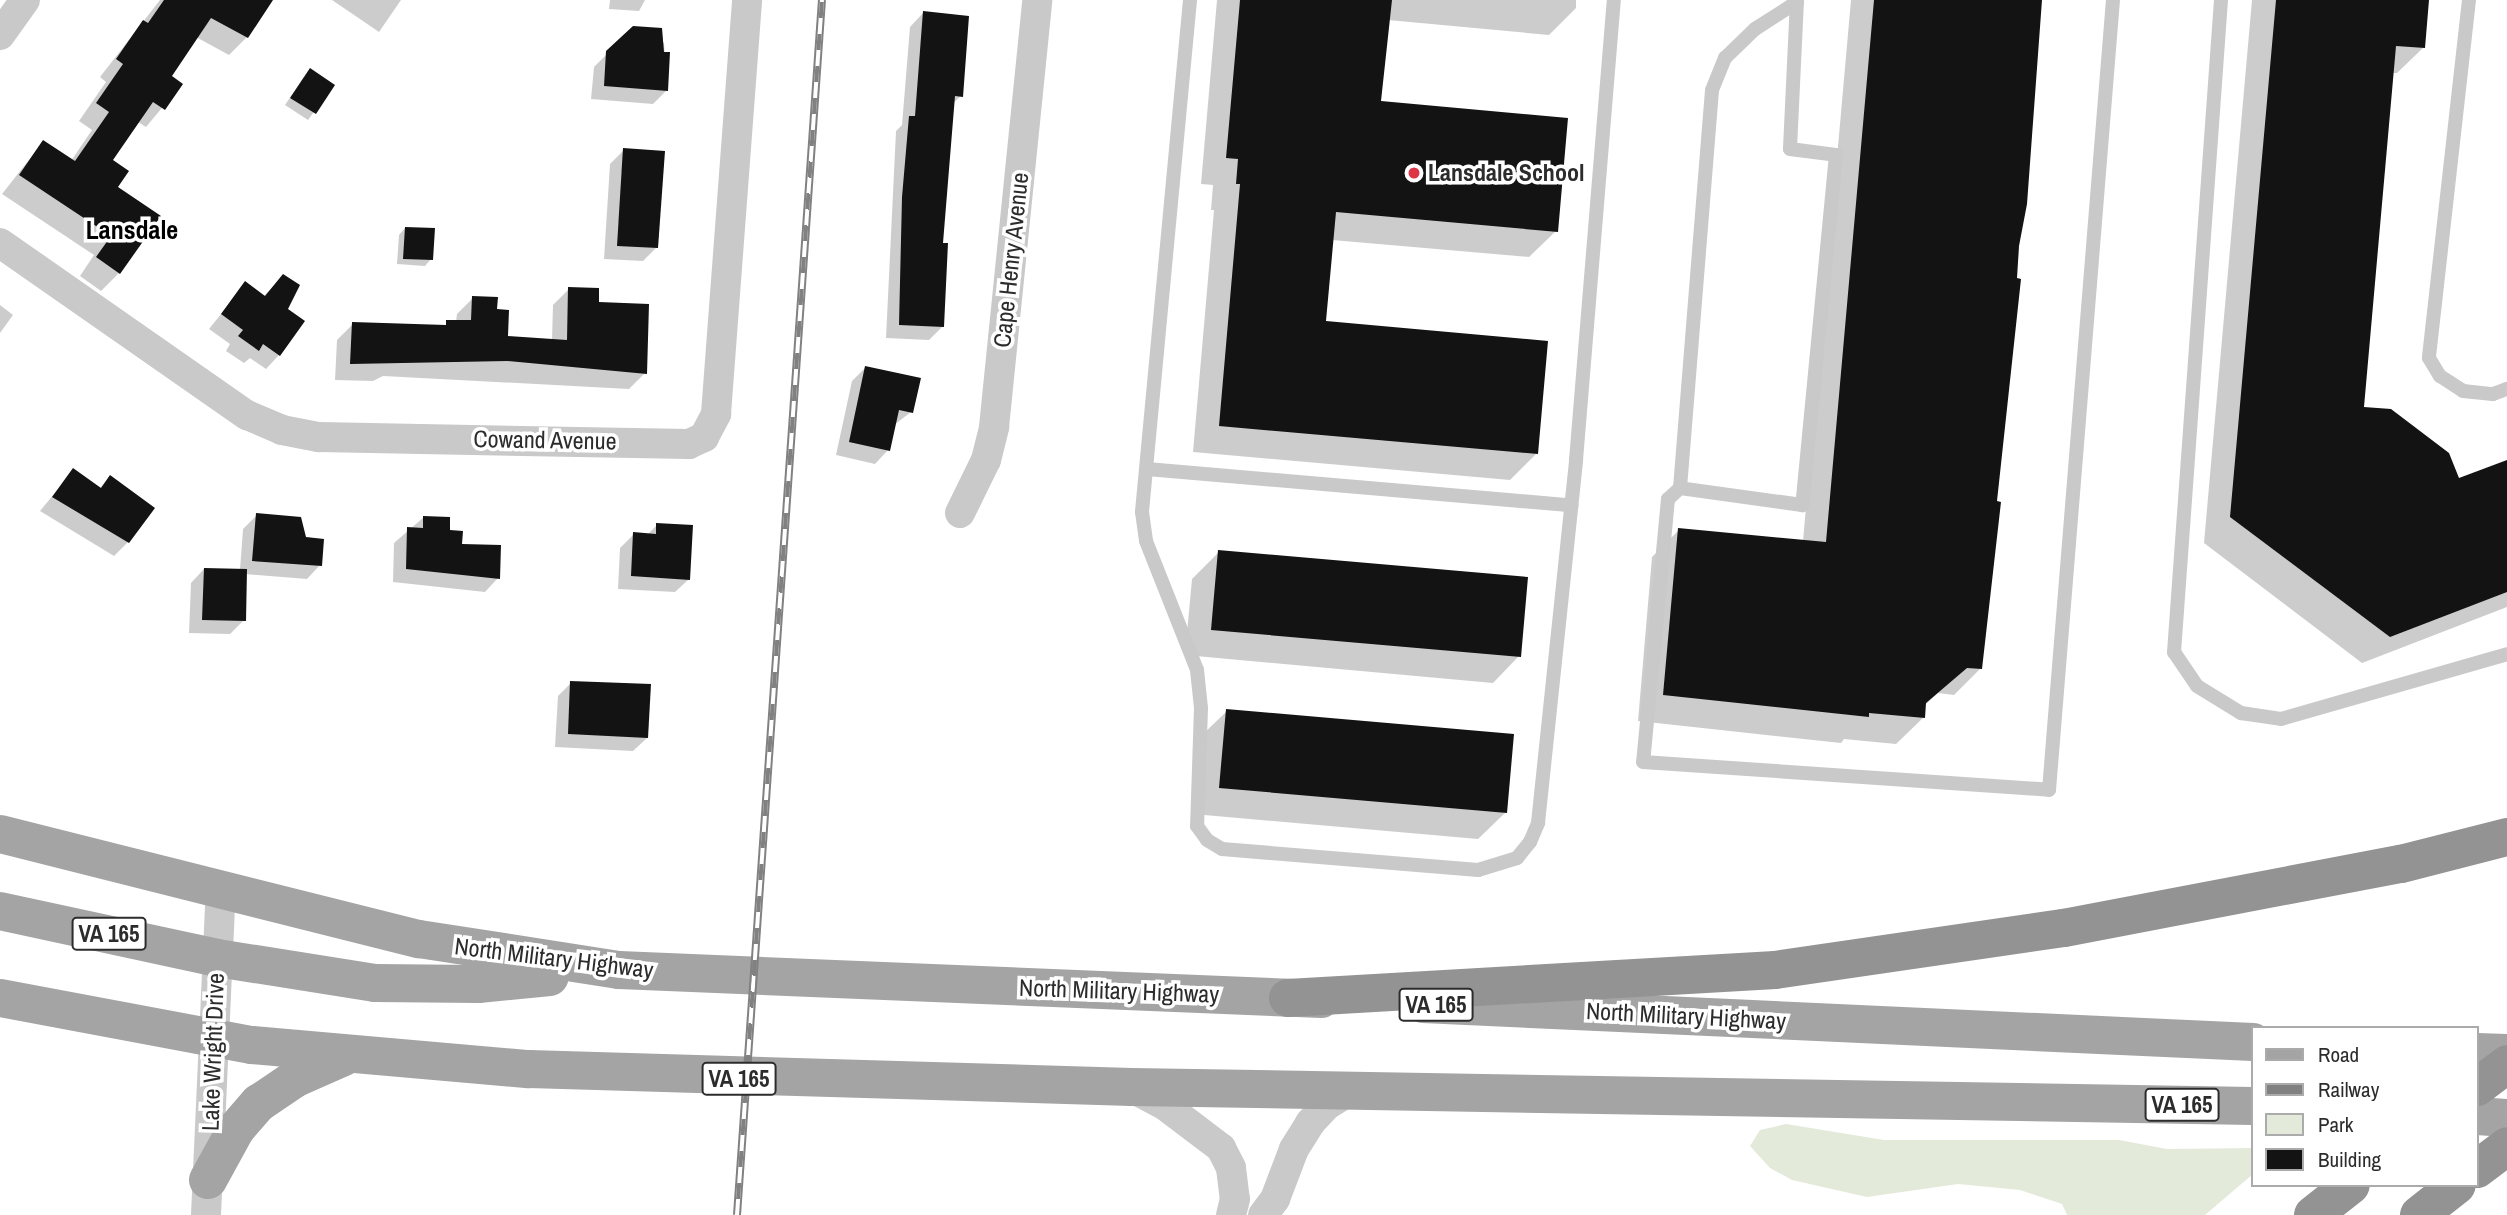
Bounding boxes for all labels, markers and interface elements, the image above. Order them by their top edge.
place label: Lansdale School [1428,159,1584,187]
marker: Lansdale School [1406,165,1422,181]
street label: Cape Henry Avenue [987,171,1035,349]
district label: Lansdale [86,214,178,246]
street label: Cowand Avenue [473,424,617,456]
road number: VA 165 [70,914,148,953]
street label: North Military Highway [453,932,655,984]
street label: Lake Wright Drive [196,972,230,1132]
street label: North Military Highway [1018,973,1220,1009]
road number: VA 165 [1398,986,1474,1024]
street label: North Military Highway [1585,996,1787,1036]
legend [2252,1026,2479,1187]
text: Road [2318,1040,2359,1069]
road number: VA 165 [700,1060,778,1098]
text: Railway [2318,1075,2379,1104]
road number: VA 165 [2144,1086,2220,1124]
text: Park [2318,1110,2353,1139]
text: Building [2318,1145,2381,1174]

